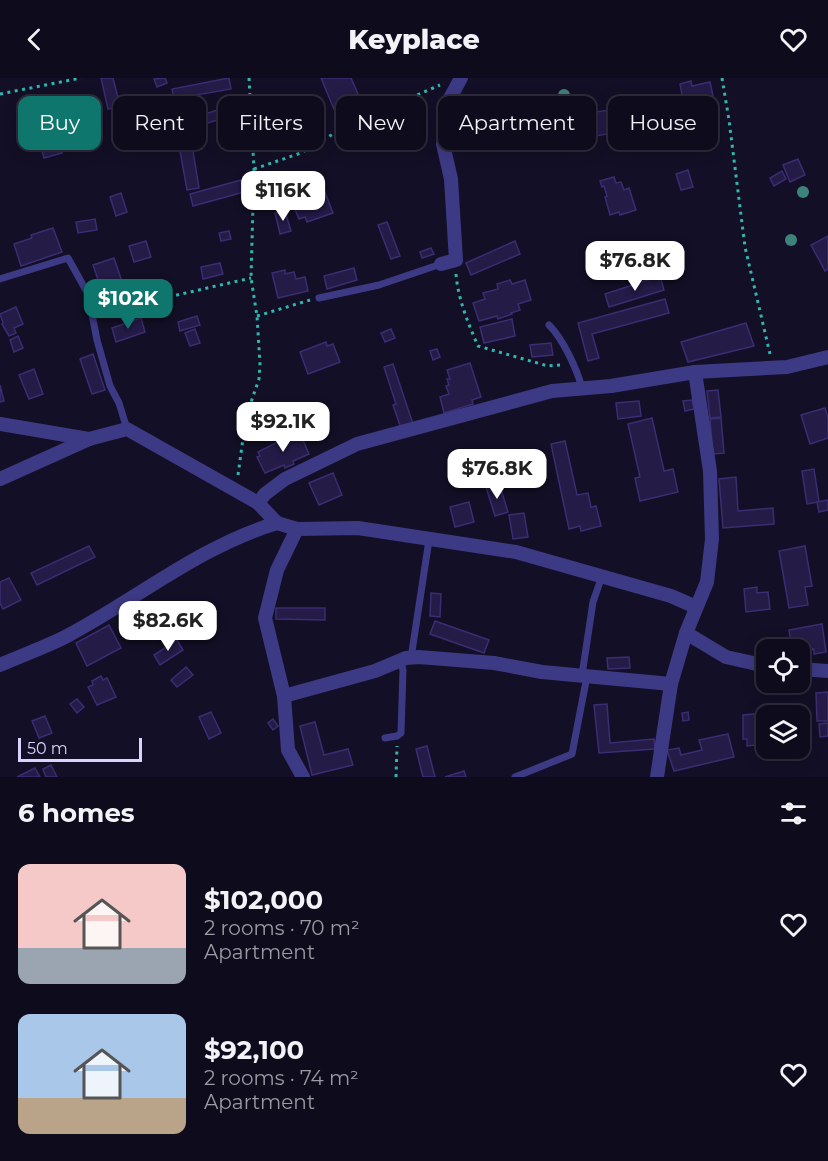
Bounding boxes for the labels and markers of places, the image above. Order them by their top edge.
pin: $116K [241,171,325,222]
pin: $76.8K [586,241,684,292]
pin: $102K [86,279,170,330]
pin: $92.1K [234,402,332,453]
pin: $76.8K [448,449,546,500]
pin: $82.6K [119,601,217,652]

